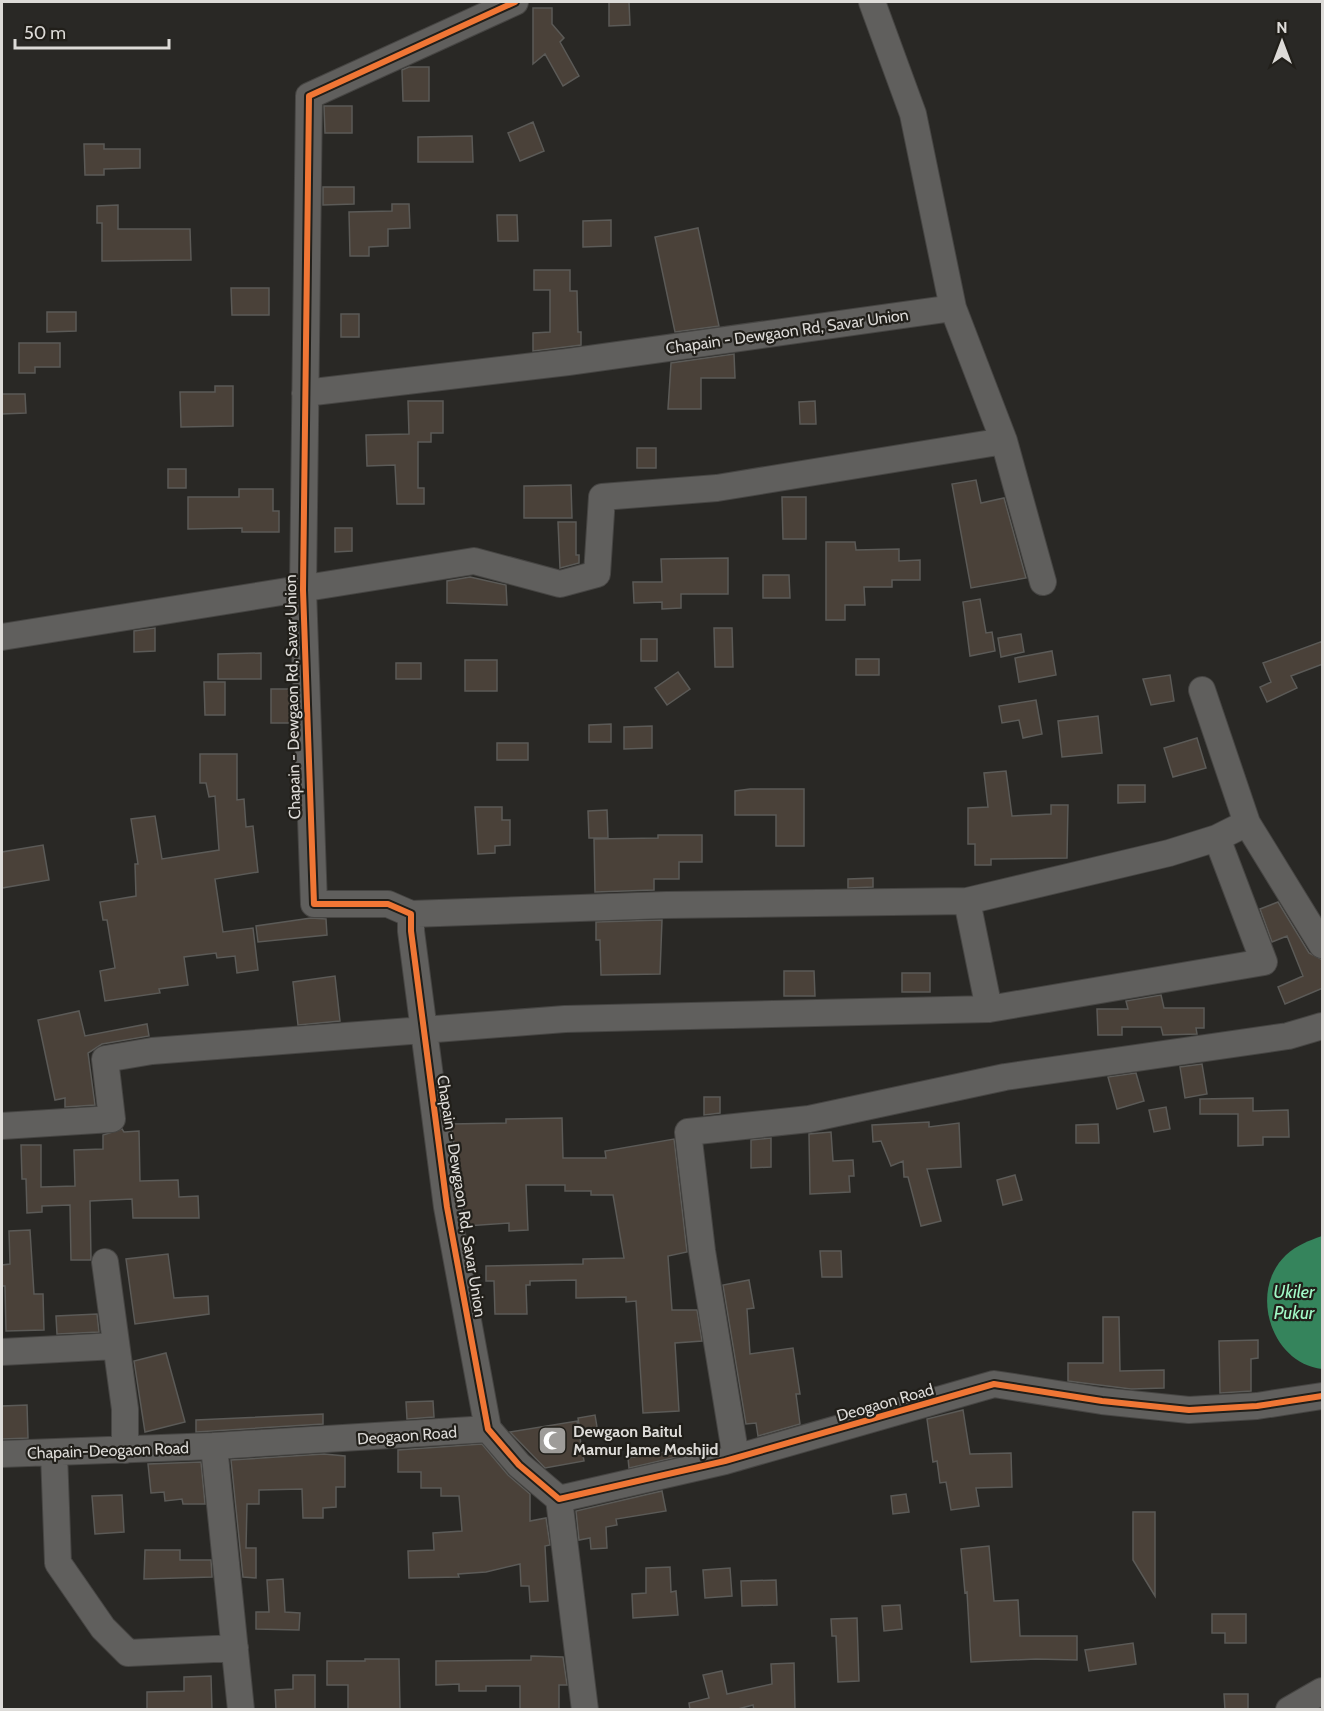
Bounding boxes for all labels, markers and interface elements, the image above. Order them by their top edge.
scale bar [15,12,170,50]
north arrow [1252,12,1312,72]
text: N [1276,18,1288,37]
text: 50 m [24,22,66,44]
street label: Chapain - Dewgaon Rd, Savar Union [664,305,910,358]
street label: Chapain - Dewgaon Rd, Savar Union [281,574,304,820]
street label: Chapain - Dewgaon Rd, Savar Union [433,1074,490,1319]
water label: Ukiler Pukur [1273,1281,1316,1324]
street label: Deogaon Road [834,1380,936,1425]
place label: Dewgaon Baitul Mamur Jame Moshjid [573,1422,718,1459]
street label: Deogaon Road [356,1423,458,1448]
mosque icon: Dewgaon Baitul Mamur Jame Moshjid [536,1424,568,1456]
street label: Chapain-Deogaon Road [27,1438,189,1463]

